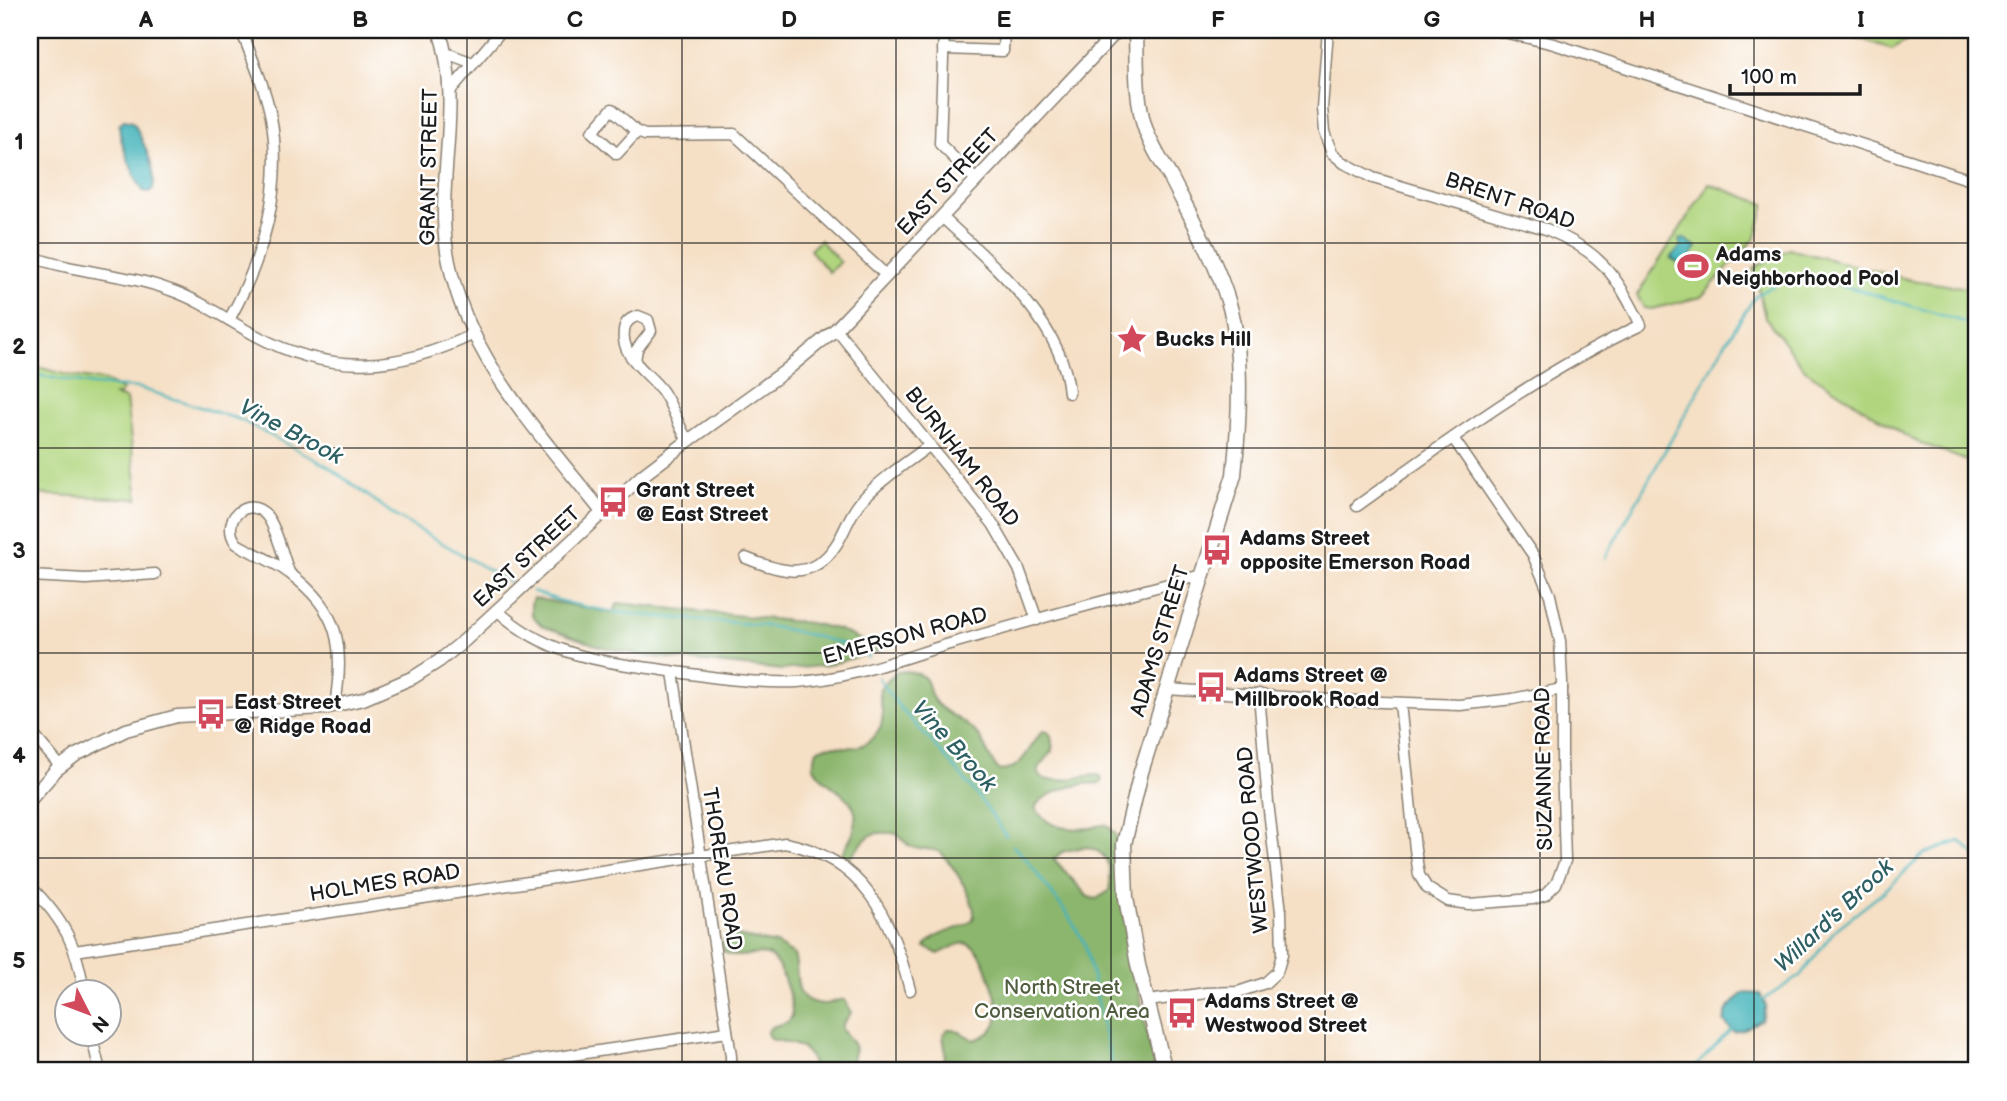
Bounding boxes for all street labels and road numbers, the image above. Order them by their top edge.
street label: GRANT STREET [415,88,443,246]
street label: EAST STREET [892,123,1004,241]
street label: BRENT ROAD [1442,167,1578,235]
street label: BURNHAM ROAD [900,382,1024,532]
street label: EAST STREET [468,501,586,613]
street label: ADAMS STREET [1125,562,1195,720]
street label: EMERSON ROAD [820,602,990,670]
street label: SUZANNE ROAD [1530,687,1558,851]
street label: WESTWOOD ROAD [1232,746,1274,934]
street label: THOREAU ROAD [697,786,747,952]
street label: HOLMES ROAD [308,859,462,907]

